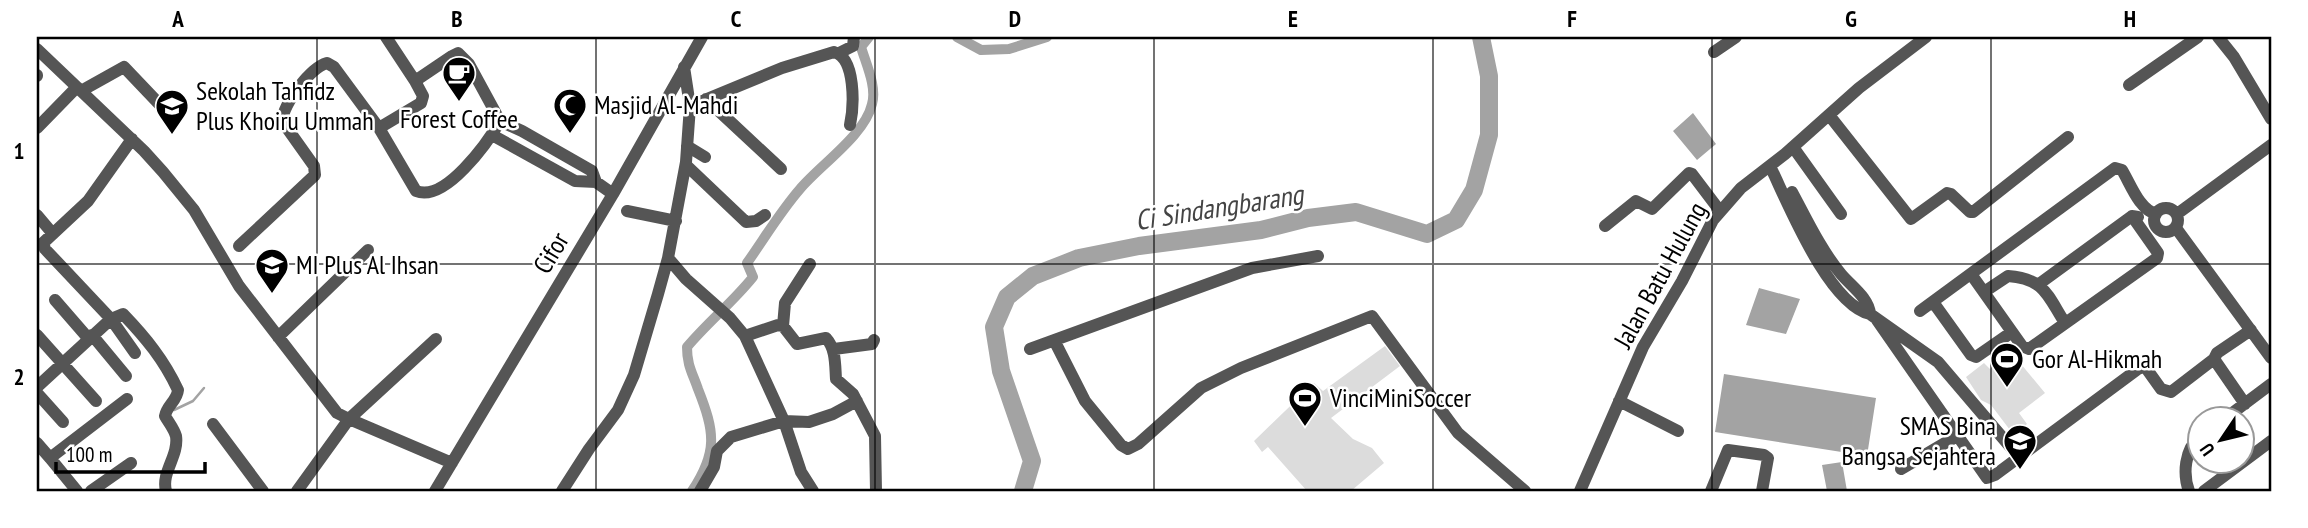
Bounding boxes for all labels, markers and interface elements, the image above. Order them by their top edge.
text: A [171,4,184,33]
text: B [451,4,463,33]
text: C [731,4,742,33]
text: D [1009,4,1021,33]
text: E [1288,4,1298,33]
text: F [1567,4,1577,33]
text: G [1845,4,1857,33]
text: H [2124,4,2136,33]
cafe icon: Forest Coffee [440,54,478,103]
place label: Sekolah Tahfidz Plus Khoiru Ummah [196,74,374,137]
mosque icon: Masjid Al-Mahdi [551,86,589,135]
school or university icon: Sekolah Tahfidz Plus Khoiru Ummah [153,87,191,136]
place label: Masjid Al-Mahdi [594,88,738,121]
place label: Forest Coffee [400,102,518,135]
text: 1 [14,136,25,165]
water label: Ci Sindangbarang [1132,175,1307,238]
street label: Jalan Batu Hulung [1605,196,1713,354]
street label: Cifor [526,226,576,279]
school or university icon: MI Plus Al Ihsan [253,246,291,295]
place label: MI Plus Al Ihsan [296,248,439,281]
sports icon: Gor Al-Hikmah [1988,340,2026,389]
place label: Gor Al-Hikmah [2032,342,2162,375]
text: 2 [14,362,25,391]
sports icon: VinciMiniSoccer [1286,379,1324,428]
place label: VinciMiniSoccer [1329,381,1471,414]
north arrow [2186,406,2256,476]
place label: SMAS Bina Bangsa Sejahtera [1842,409,1996,472]
school or university icon: SMAS Bina Bangsa Sejahtera [2001,422,2039,471]
scale bar [56,430,205,474]
text: U [2194,439,2220,461]
text: 100 m [66,441,112,468]

